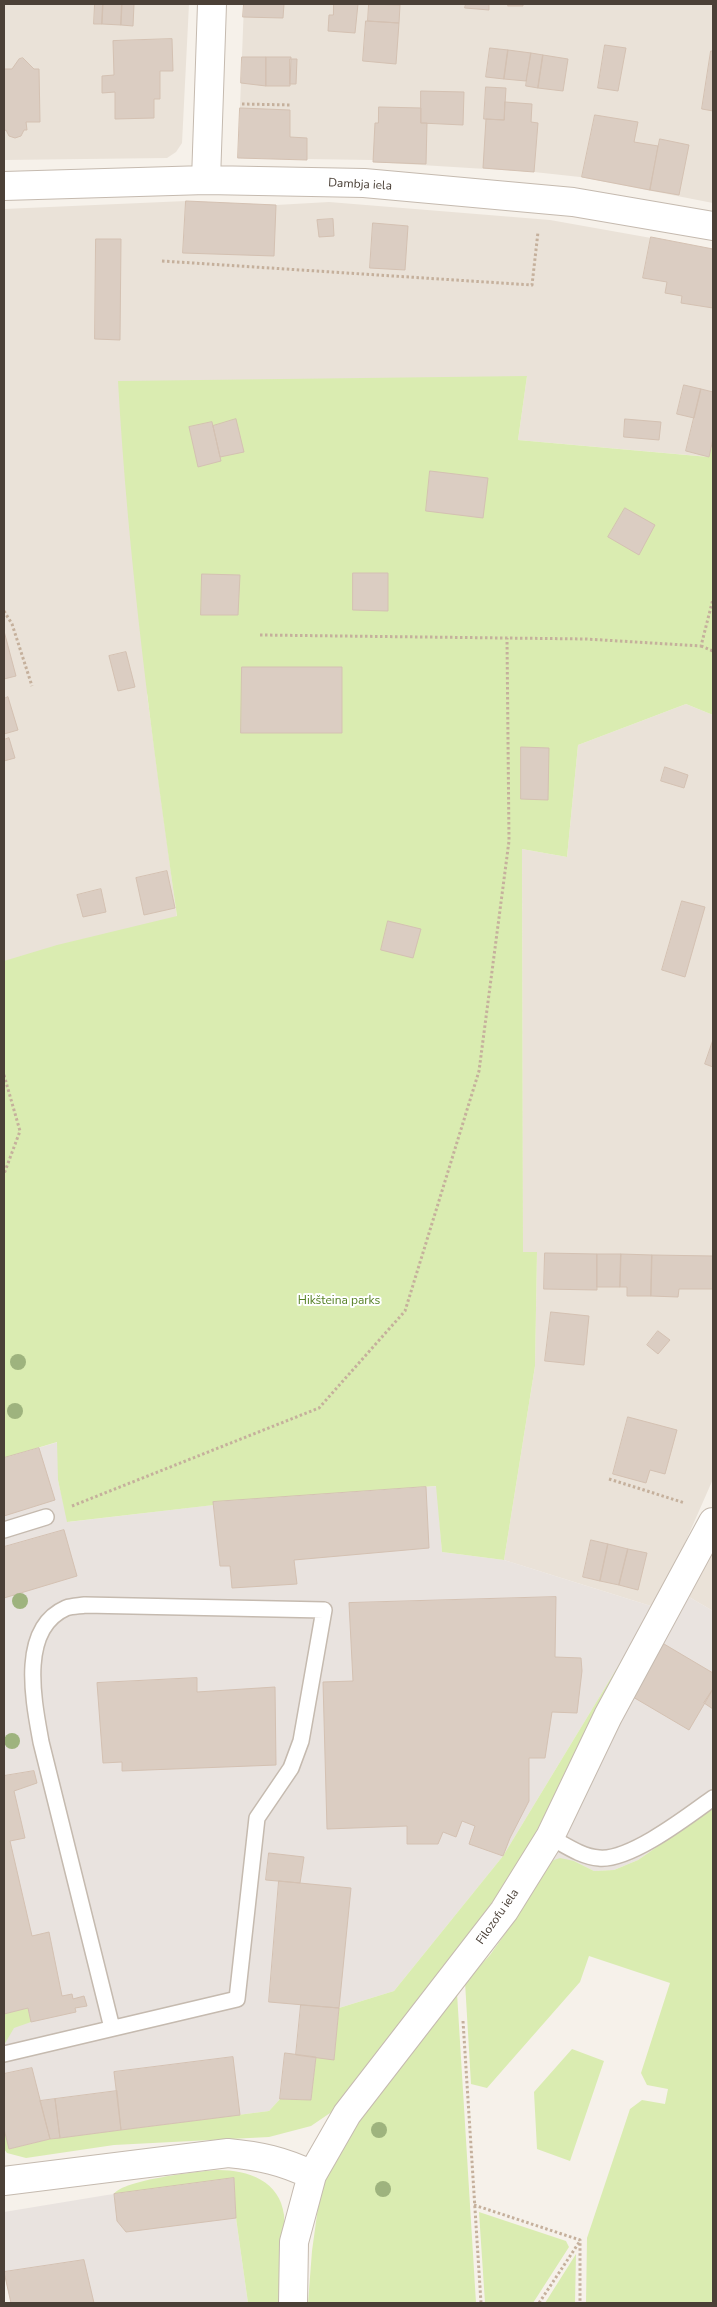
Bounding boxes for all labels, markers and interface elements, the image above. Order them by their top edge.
street label: Dambja iela [328,176,392,194]
park label: Hikšteina parks [298,1294,380,1308]
street label: Filozofu iela [474,1886,522,1948]

